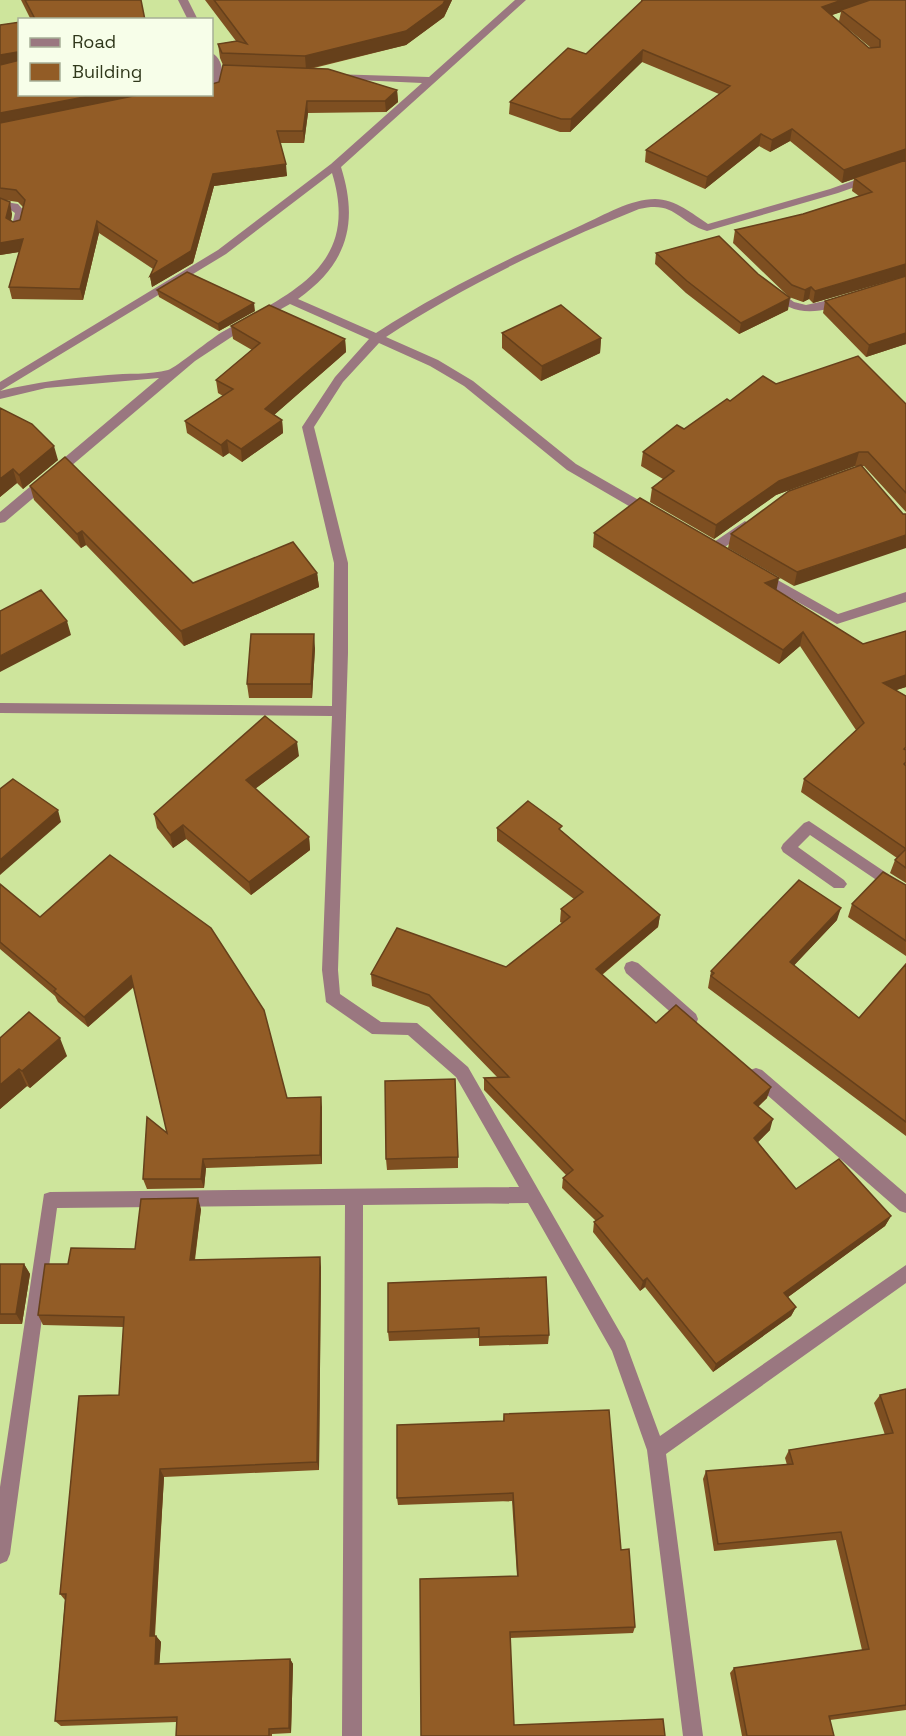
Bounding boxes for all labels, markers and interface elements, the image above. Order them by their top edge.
legend [18,18,213,96]
text: Road [72,30,116,53]
text: Building [72,60,142,83]

